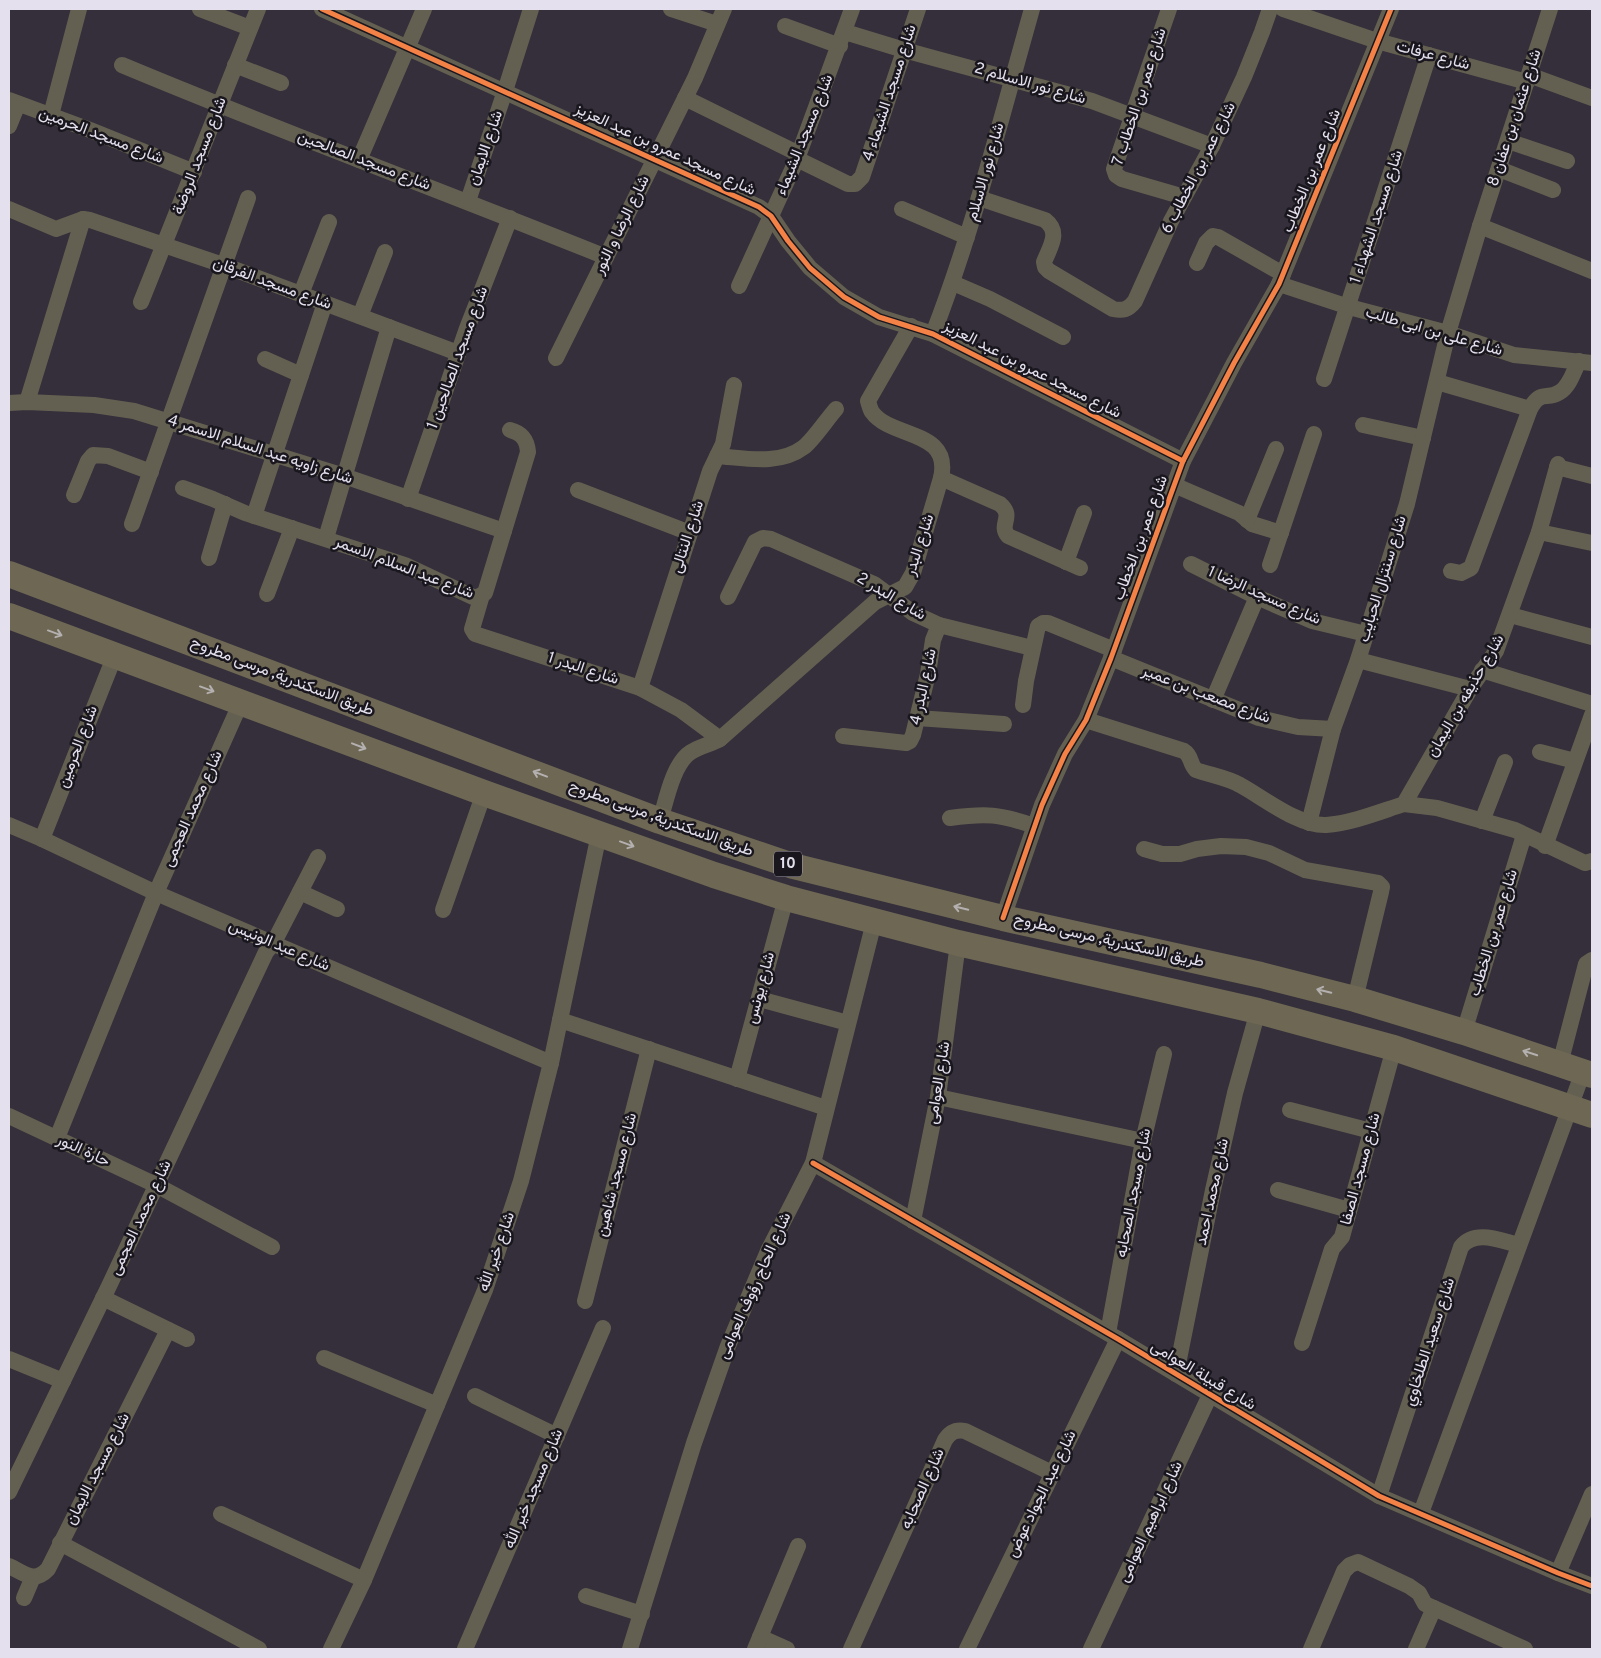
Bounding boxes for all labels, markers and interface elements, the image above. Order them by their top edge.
street label: شارع مسجد الشيماء 4 [858,22,922,164]
street label: شارع عمر بن الخطاب 7 [1108,26,1172,168]
street label: شارع عرفات [1394,37,1472,75]
street label: شارع عثمان بن عفان 8 [1483,47,1547,189]
street label: شارع نور الاسلام 2 [972,59,1088,109]
street label: شارع مسجد الشيماء [772,72,838,198]
street label: شارع مسجد الروضة [168,94,232,218]
street label: شارع مسجد عمرو بن عبد العزيز [571,99,759,201]
street label: شارع عمر بن الخطاب 6 [1157,99,1241,237]
street label: شارع مسجد الحرمين [36,103,166,169]
street label: شارع عمر بن الخطاب [1278,106,1346,236]
street label: شارع الايمان [464,108,508,188]
street label: شارع نور الاسلام [962,120,1010,224]
street label: شارع مسجد الصالحين [295,126,433,196]
street label: شارع مسجد الشهداء 1 [1346,148,1408,286]
street label: شارع الرضا و النور [589,172,655,279]
street label: شارع مسجد الفرقان [210,253,334,315]
street label: شارع مسجد الصالحين 1 [423,284,493,432]
street label: شارع على بن ابى طالب [1363,303,1505,361]
street label: شارع مسجد عمرو بن عبد العزيز [939,316,1124,424]
street label: شارع زاويه عبد السلام الاسمر 4 [165,411,355,489]
street label: شارع عمر بن الخطاب [1109,473,1173,603]
street label: شارع النتالى [667,498,709,576]
street label: شارع البدر [900,512,939,579]
street label: شارع سنترال الحبايب [1354,513,1412,645]
street label: شارع عبد السلام الاسمر [331,532,476,604]
street label: شارع مسجد الرضا 1 [1204,562,1324,630]
street label: شارع البدر 2 [853,569,929,625]
one-way arrow [46,629,62,638]
street label: شارع حذيفه بن اليمان [1423,631,1509,761]
street label: طريق الاسكندرية, مرسى مطروح [188,633,376,721]
street label: شارع البدر 4 [906,647,942,727]
street label: شارع البدر 1 [545,648,621,690]
street label: شارع مصعب بن عمير [1138,661,1273,729]
one-way arrow [199,685,214,694]
street label: شارع الحرمين [53,703,103,791]
one-way arrow [351,742,366,751]
street label: شارع محمد العجمى [158,748,228,870]
one-way arrow [532,769,547,778]
street label: طريق الاسكندرية, مرسى مطروح [566,776,756,862]
one-way arrow [619,840,634,849]
road number: 10 [774,852,802,876]
street label: شارع عمر بن الخطاب [1465,867,1523,999]
one-way arrow [953,902,969,912]
street label: طريق الاسكندرية, مرسى مطروح [1012,909,1206,973]
street label: شارع عبد الونيس [226,916,332,976]
street label: شارع يونس [742,950,780,1026]
one-way arrow [1316,986,1332,995]
street label: شارع العوامى [923,1040,955,1126]
one-way arrow [1522,1048,1538,1058]
street label: شارع مسجد شاهين [592,1111,642,1239]
street label: شارع مسجد الصفا [1336,1111,1386,1227]
street label: شارع مسجد الصحابه [1112,1127,1156,1259]
street label: حارة النور [52,1130,113,1172]
street label: شارع محمد احمد [1192,1137,1234,1247]
street label: شارع محمد العجمى [106,1157,176,1279]
street label: شارع خير الله [473,1209,520,1295]
street label: شارع الحاج رؤوف العوامى [714,1210,796,1362]
street label: شارع سعيد الطلخاوي [1400,1275,1462,1409]
street label: شارع قبيلة العوامى [1147,1337,1259,1415]
street label: شارع مسجد الايمان [61,1410,135,1528]
street label: شارع مسجد خير الله [499,1426,568,1552]
street label: شارع عبد الجواد عوض [1003,1427,1081,1561]
street label: شارع الصحابه [896,1446,950,1532]
street label: شارع ابراهيم العوامى [1114,1458,1188,1586]

